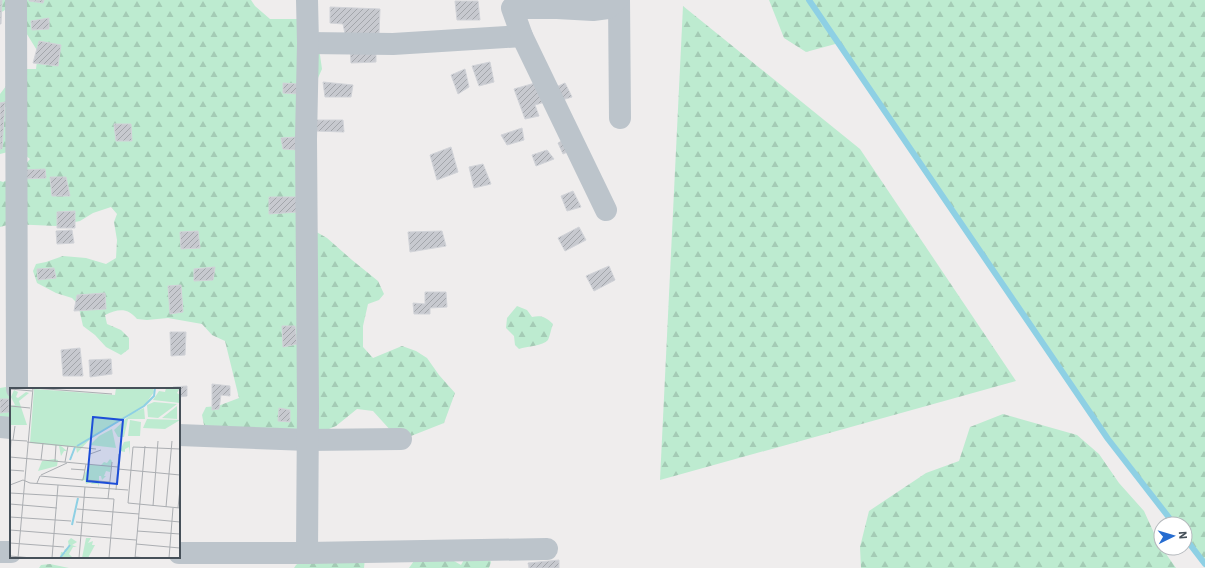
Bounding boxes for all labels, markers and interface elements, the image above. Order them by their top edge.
inset map [10,388,180,558]
north arrow [1153,516,1193,556]
text: N [1176,531,1190,540]

